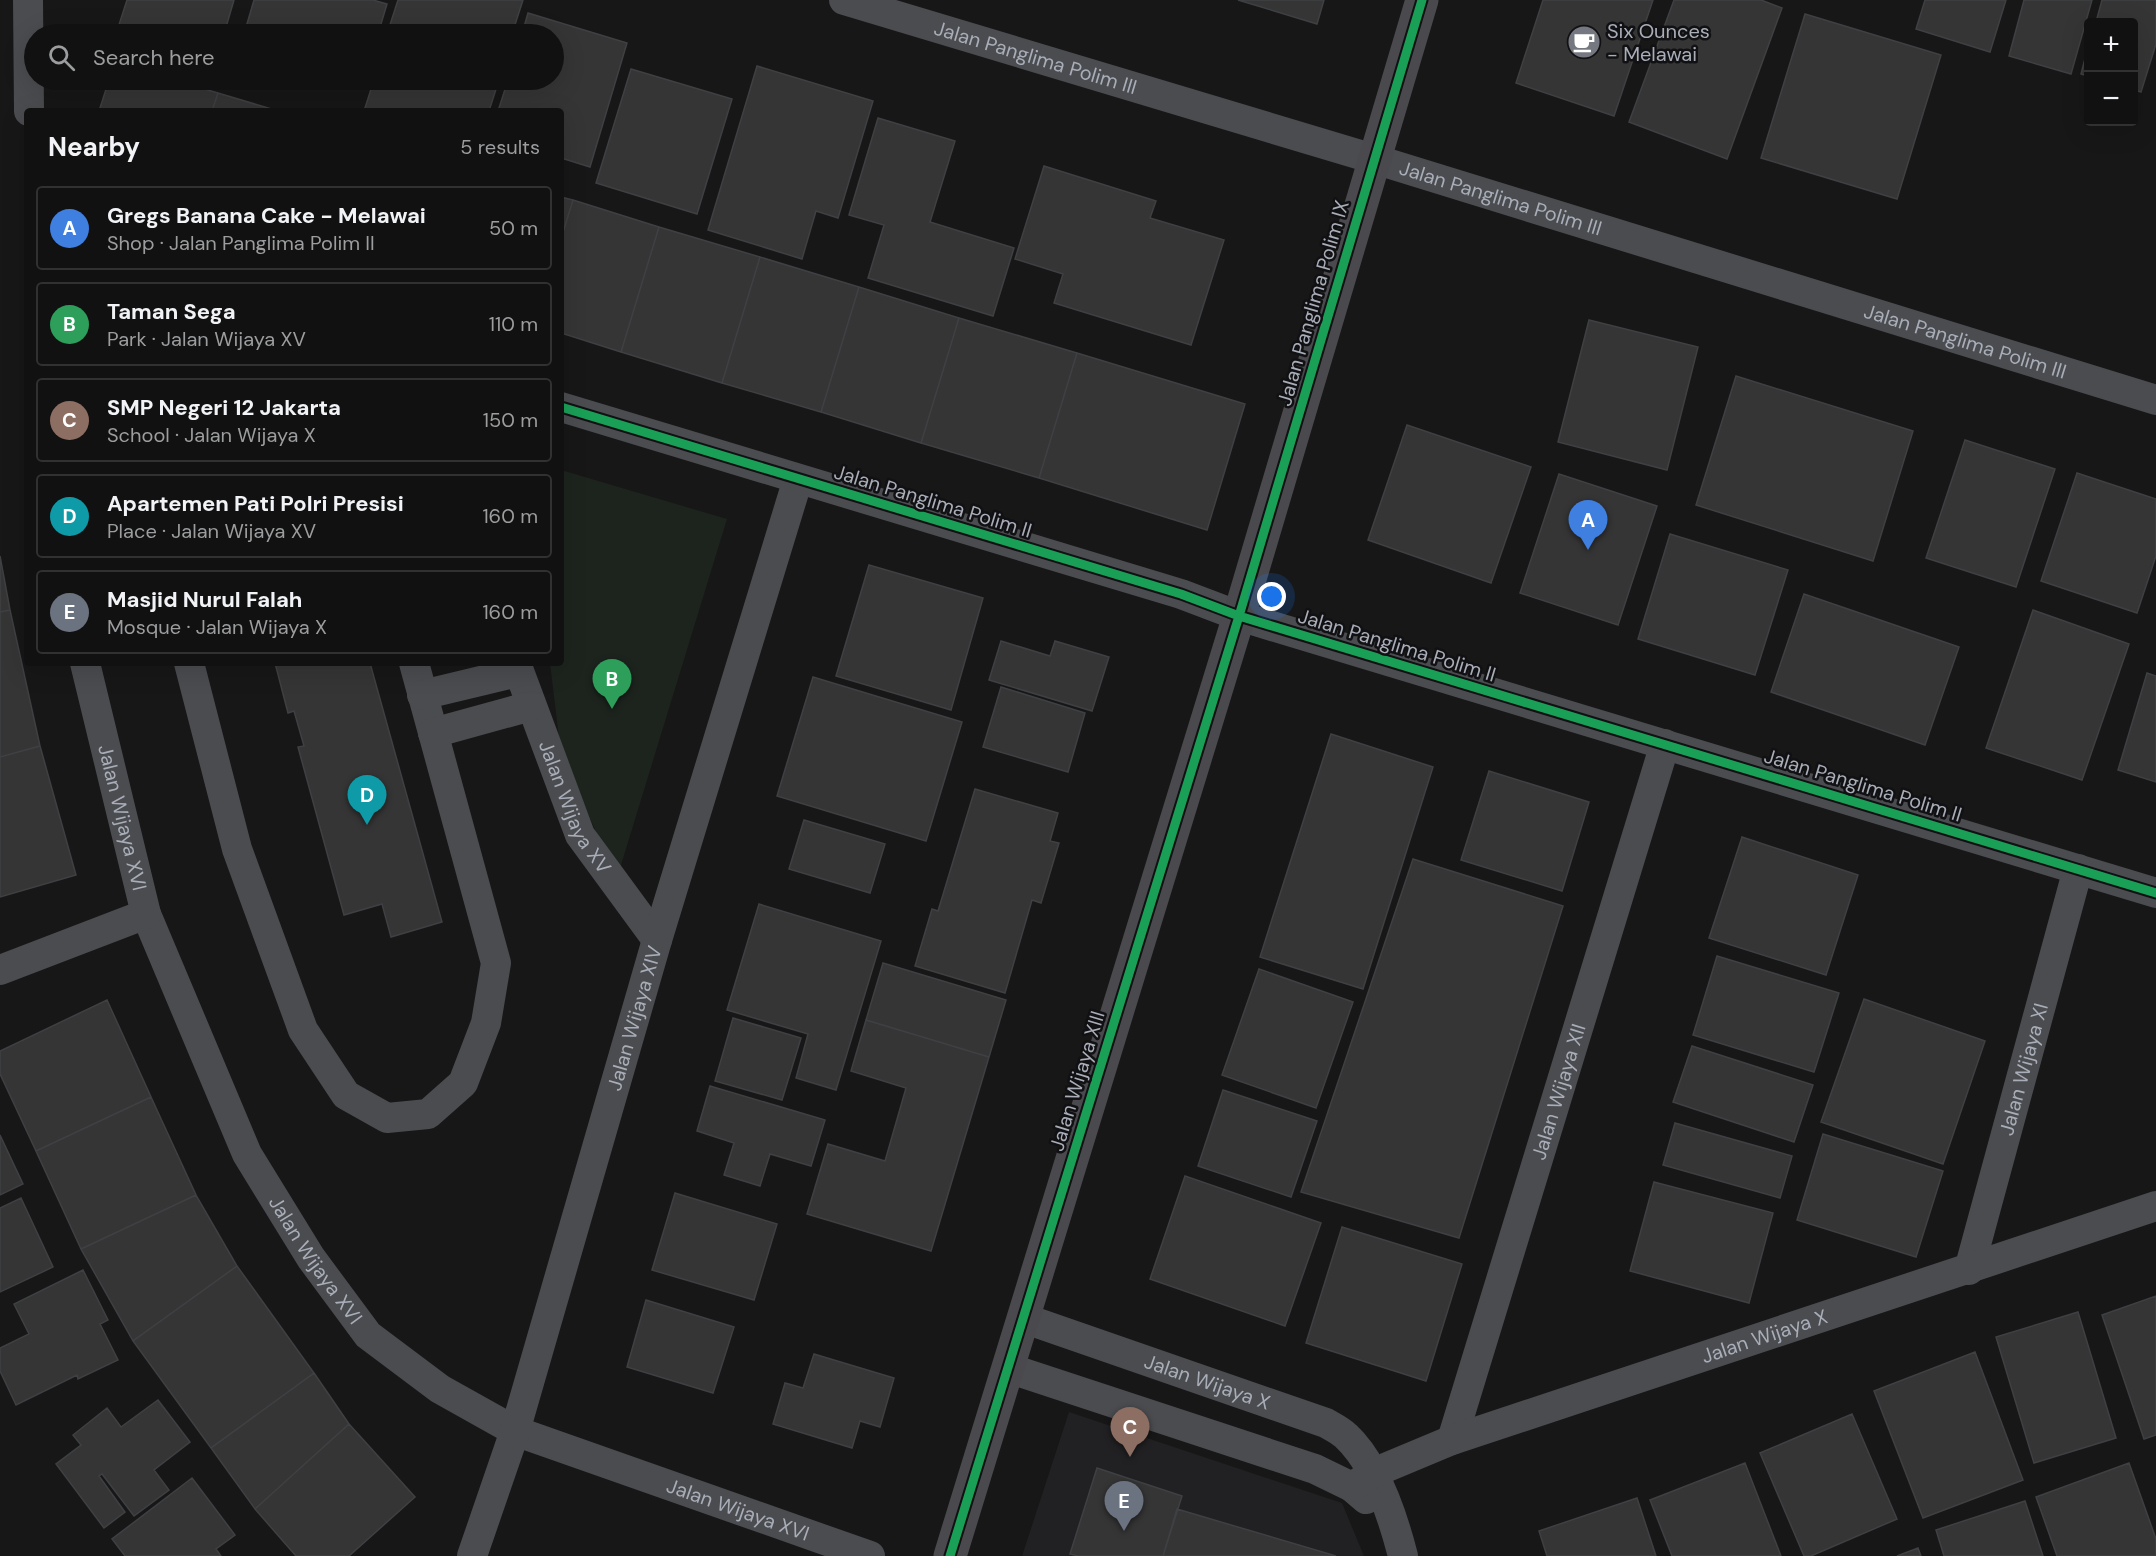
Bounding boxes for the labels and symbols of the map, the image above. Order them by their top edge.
street label: Jalan Panglima Polim III [931,15,1140,100]
place label: Six Ounces - Melawai [1607,18,1710,67]
cafe icon: Six Ounces - Melawai [1566,24,1602,60]
street label: Jalan Panglima Polim III [1396,155,1605,241]
street label: Jalan Panglima Polim IX [1271,197,1355,409]
street label: Jalan Panglima Polim III [1861,298,2070,385]
street label: Jalan Panglima Polim II [831,459,1035,543]
pin: A [1568,500,1608,550]
your location [1257,582,1286,611]
street label: Jalan Panglima Polim II [1295,603,1499,687]
pin: B [592,660,632,709]
street label: Jalan Wijaya XV [533,737,617,879]
street label: Jalan Wijaya XVI [92,742,153,893]
street label: Jalan Panglima Polim II [1761,743,1965,827]
pin: D [348,776,386,825]
street label: Jalan Wijaya XIV [601,943,668,1094]
street label: Jalan Wijaya XI [1993,1000,2054,1138]
street label: Jalan Wijaya XIII [1043,1008,1111,1154]
street label: Jalan Wijaya XII [1525,1021,1592,1163]
street label: Jalan Wijaya XVI [263,1191,368,1329]
street label: Jalan Wijaya X [1698,1303,1831,1369]
street label: Jalan Wijaya X [1141,1348,1274,1416]
pin: C [1110,1408,1150,1457]
street label: Jalan Wijaya XVI [663,1472,813,1547]
pin: E [1104,1482,1144,1531]

